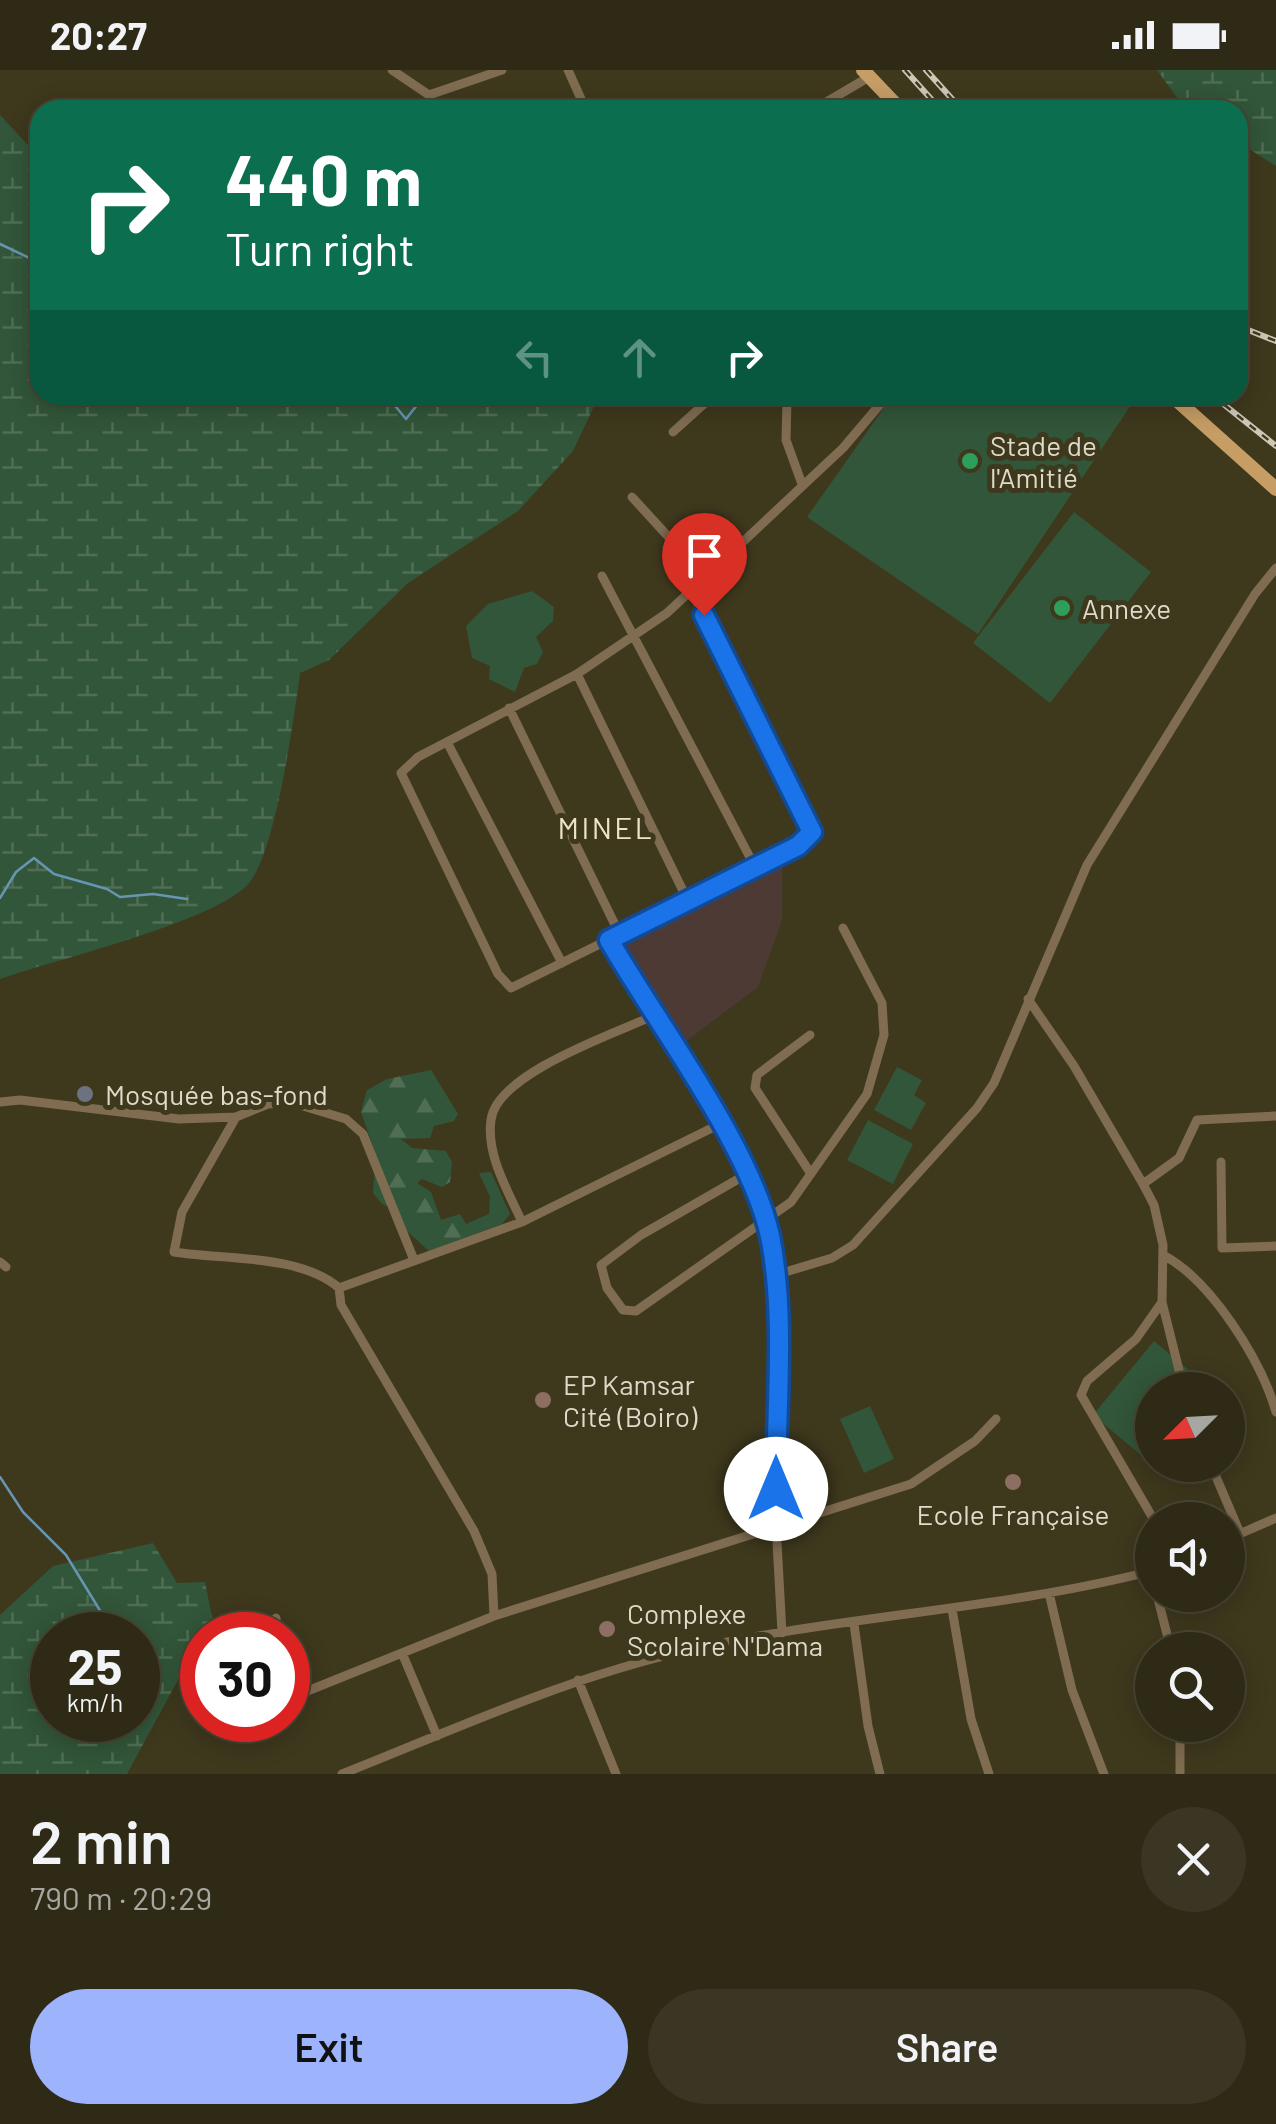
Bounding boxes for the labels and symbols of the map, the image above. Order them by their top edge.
place label: Stade de l'Amitié [990,428,1097,494]
marker: Stade de l'Amitié [959,450,981,472]
pin [662,513,747,616]
place label: Annexe [1082,591,1171,625]
marker: Annexe [1051,597,1073,619]
district label: MINEL [558,809,654,845]
place label: Mosquée bas-fond [105,1077,328,1111]
marker: Mosquée bas-fond [74,1083,96,1105]
place label: EP Kamsar Cité (Boiro) [563,1367,698,1433]
north arrow [1135,1372,1245,1482]
marker: EP Kamsar Cité (Boiro) [532,1389,554,1411]
position arrow [724,1437,828,1541]
marker: Ecole Française [1002,1471,1024,1493]
place label: Ecole Française [917,1497,1109,1531]
place label: Complexe Scolaire N'Dama [627,1596,823,1662]
speed limit sign: 30 [180,1612,310,1742]
marker: Complexe Scolaire N'Dama [596,1618,618,1640]

